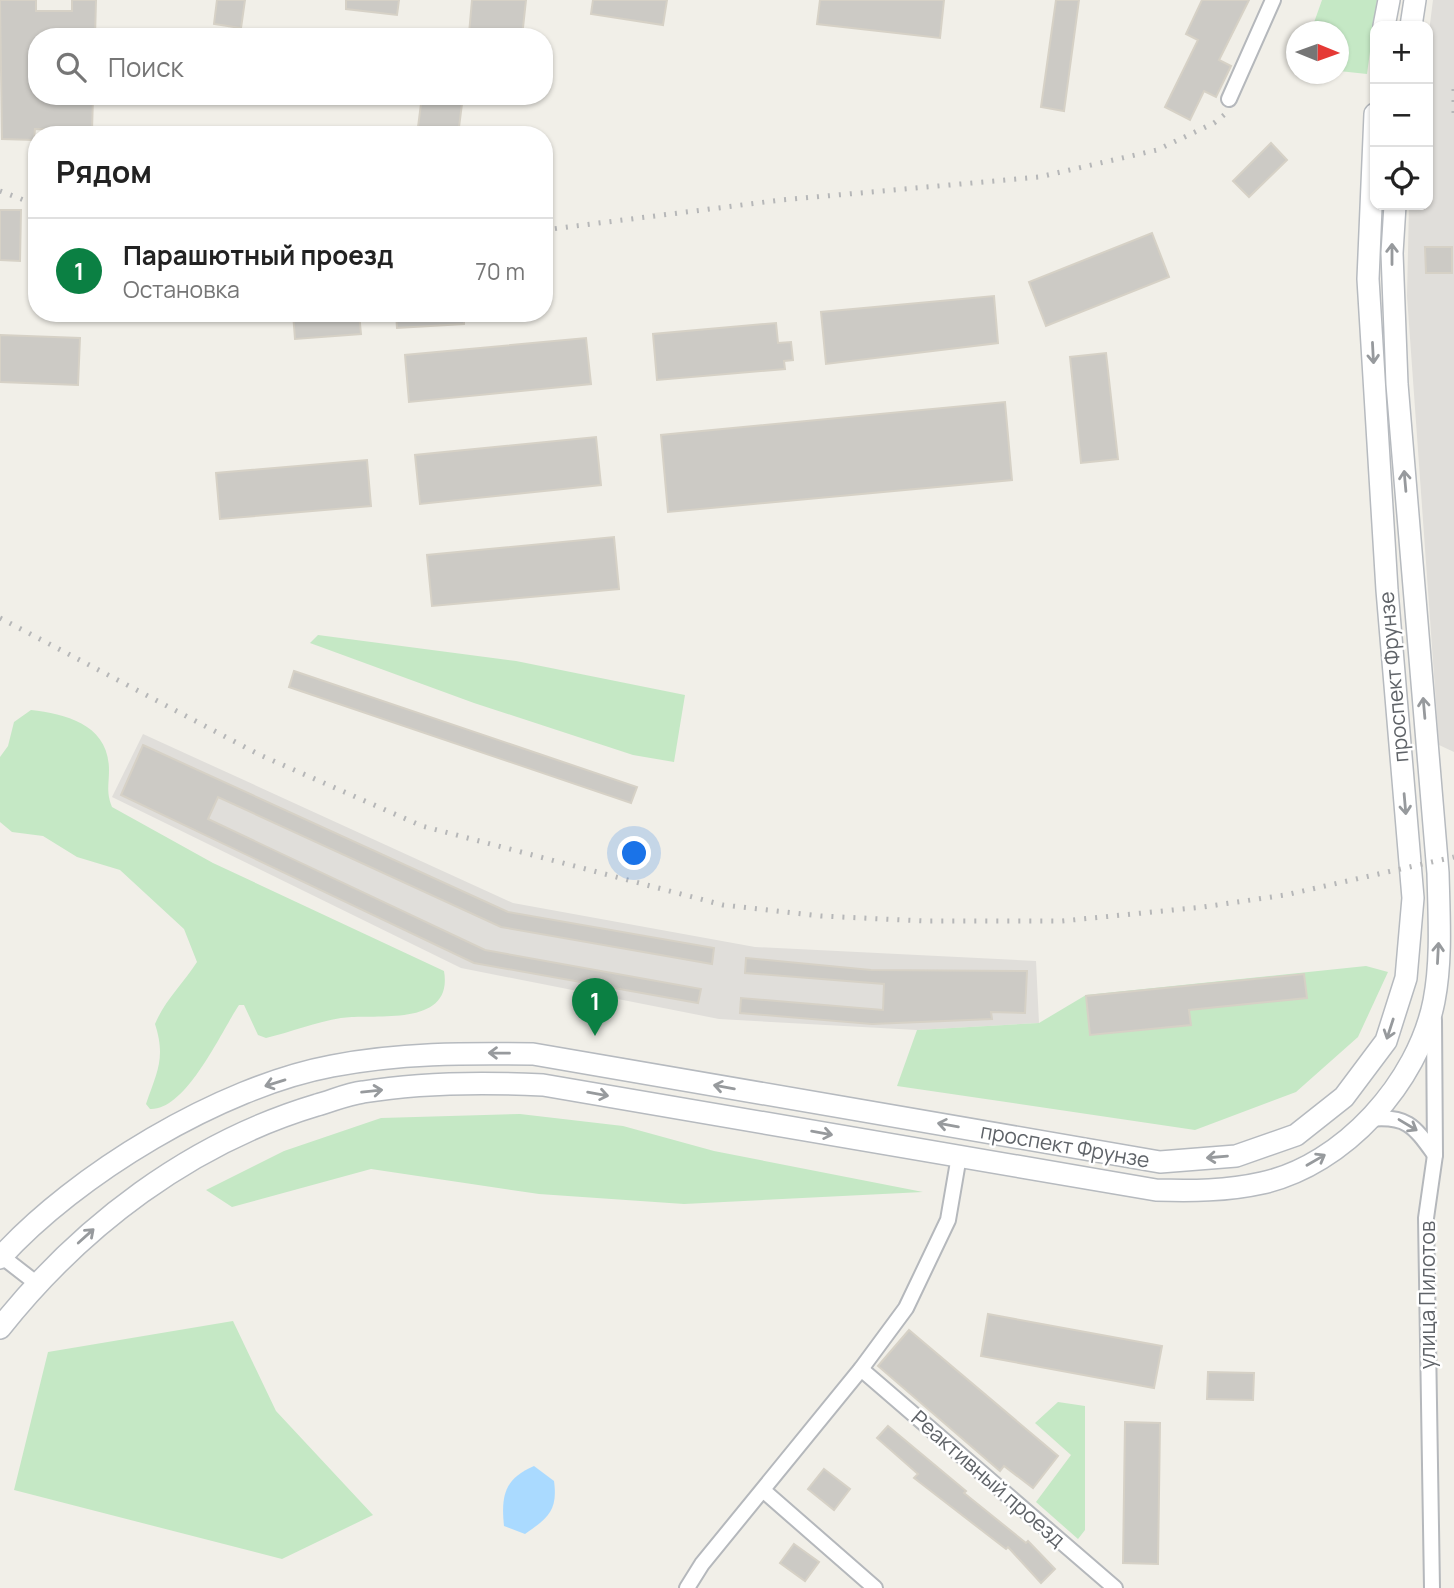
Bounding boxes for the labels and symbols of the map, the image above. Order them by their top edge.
north arrow [1286,21,1349,84]
one-way arrow [1385,243,1399,266]
one-way arrow [1367,342,1380,364]
one-way arrow [1398,470,1411,493]
street label: проспект Фрунзе [1372,591,1414,764]
one-way arrow [1417,697,1430,719]
one-way arrow [1399,792,1412,815]
your location [617,836,651,870]
one-way arrow [1432,942,1445,964]
pin: 1 [572,978,618,1036]
one-way arrow [1383,1017,1395,1039]
one-way arrow [488,1046,511,1060]
one-way arrow [264,1077,286,1090]
one-way arrow [713,1080,736,1093]
one-way arrow [360,1084,383,1097]
one-way arrow [586,1088,609,1101]
street label: проспект Фрунзе [978,1116,1152,1174]
one-way arrow [937,1118,960,1132]
one-way arrow [1398,1118,1417,1133]
one-way arrow [810,1127,833,1140]
one-way arrow [1206,1151,1228,1164]
one-way arrow [1306,1152,1326,1166]
street label: улица Пилотов [1413,1221,1441,1369]
one-way arrow [76,1228,94,1244]
street label: Реактивный проезд [906,1404,1071,1553]

